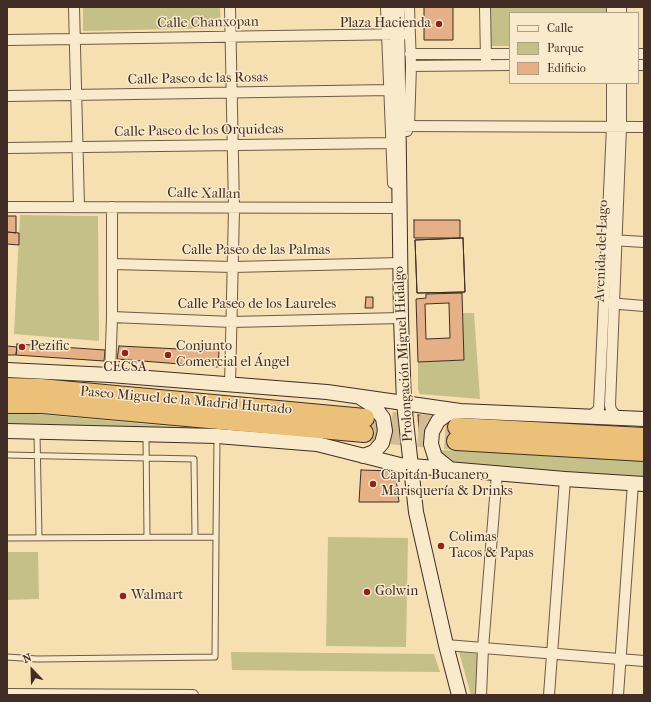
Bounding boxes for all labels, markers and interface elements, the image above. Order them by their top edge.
legend [509,12,639,84]
street label: Calle Chanxopan [157,14,259,32]
place label: Plaza Hacienda [340,16,431,32]
marker: Plaza Hacienda [434,19,444,29]
text: Calle [547,21,573,35]
text: Parque [547,41,584,55]
text: Edificio [547,61,586,75]
street label: Calle Paseo de las Rosas [128,69,268,89]
street label: Calle Paseo de los Orquideas [114,121,284,141]
street label: Calle Xallan [167,185,241,203]
street label: Avenida del Lago [592,199,612,303]
street label: Calle Paseo de las Palmas [182,243,330,259]
street label: Prolongación Miguel Hidalgo [391,266,417,442]
street label: Calle Paseo de los Laureles [178,297,336,313]
place label: Pezific [30,339,69,355]
place label: Conjunto Comercial el Ángel [176,339,290,372]
marker: Pezific [17,342,27,352]
marker: CECSA [120,348,130,358]
marker: Conjunto Comercial el Ángel [163,350,173,360]
place label: CECSA [103,360,147,376]
street label: Paseo Miguel de la Madrid Hurtado [79,383,293,419]
place label: Capitán Bucanero Marisquería & Drinks [381,468,513,500]
marker: Capitán Bucanero Marisquería & Drinks [368,479,378,489]
place label: Colimas Tacos & Papas [449,530,534,562]
marker: Colimas Tacos & Papas [436,541,446,551]
place label: Golwin [375,584,418,600]
marker: Golwin [362,587,372,597]
place label: Walmart [131,588,183,604]
marker: Walmart [118,591,128,601]
north arrow [12,650,52,690]
text: N [21,651,33,666]

